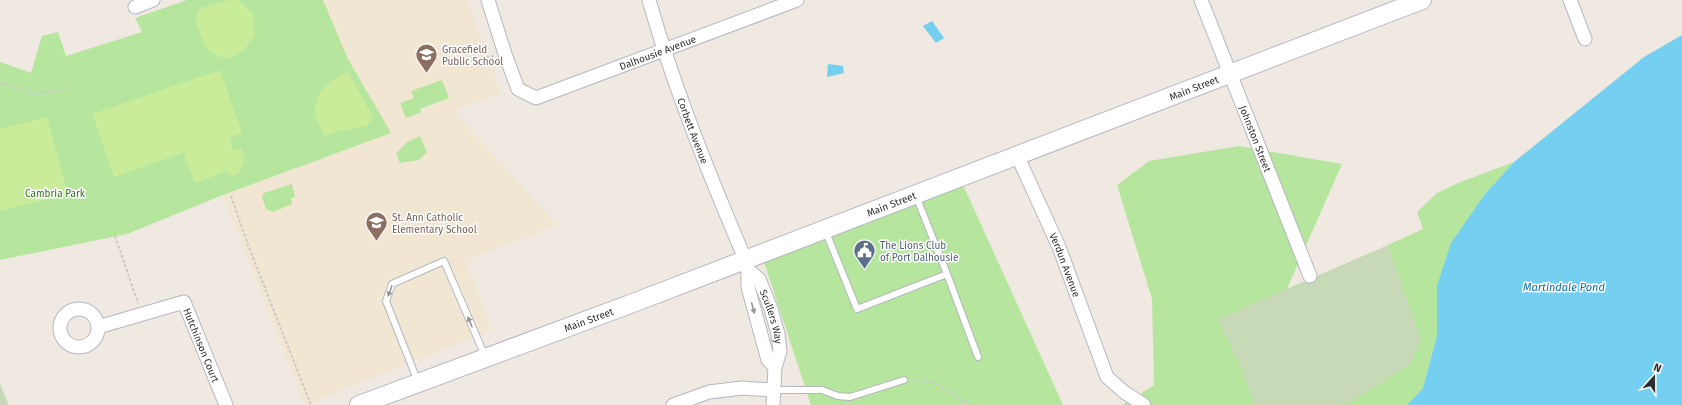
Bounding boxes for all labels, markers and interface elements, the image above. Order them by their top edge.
street label: Dalhousie Avenue [618,33,698,73]
school or university icon: Gracefield Public School [413,42,439,75]
place label: Gracefield Public School [442,44,503,68]
street label: Main Street [1168,74,1221,103]
street label: Corbett Avenue [674,96,710,166]
street label: Johnston Street [1236,104,1273,174]
park label: Cambria Park [25,188,86,200]
street label: Main Street [865,190,918,220]
school or university icon: St. Ann Catholic Elementary School [364,210,390,243]
place label: St. Ann Catholic Elementary School [392,212,477,236]
street label: Verdun Avenue [1046,231,1082,299]
public building icon: The Lions Club of Port Dalhousie [851,238,877,271]
place label: The Lions Club of Port Dalhousie [880,240,958,264]
water label: Martindale Pond [1523,281,1605,294]
one-way arrow [386,286,392,298]
street label: Scullers Way [757,288,784,345]
one-way arrow [751,302,757,315]
street label: Hutchinson Court [180,306,221,385]
street label: Main Street [563,306,616,335]
one-way arrow [467,315,473,327]
north arrow [1634,357,1674,397]
text: N [1652,361,1663,376]

